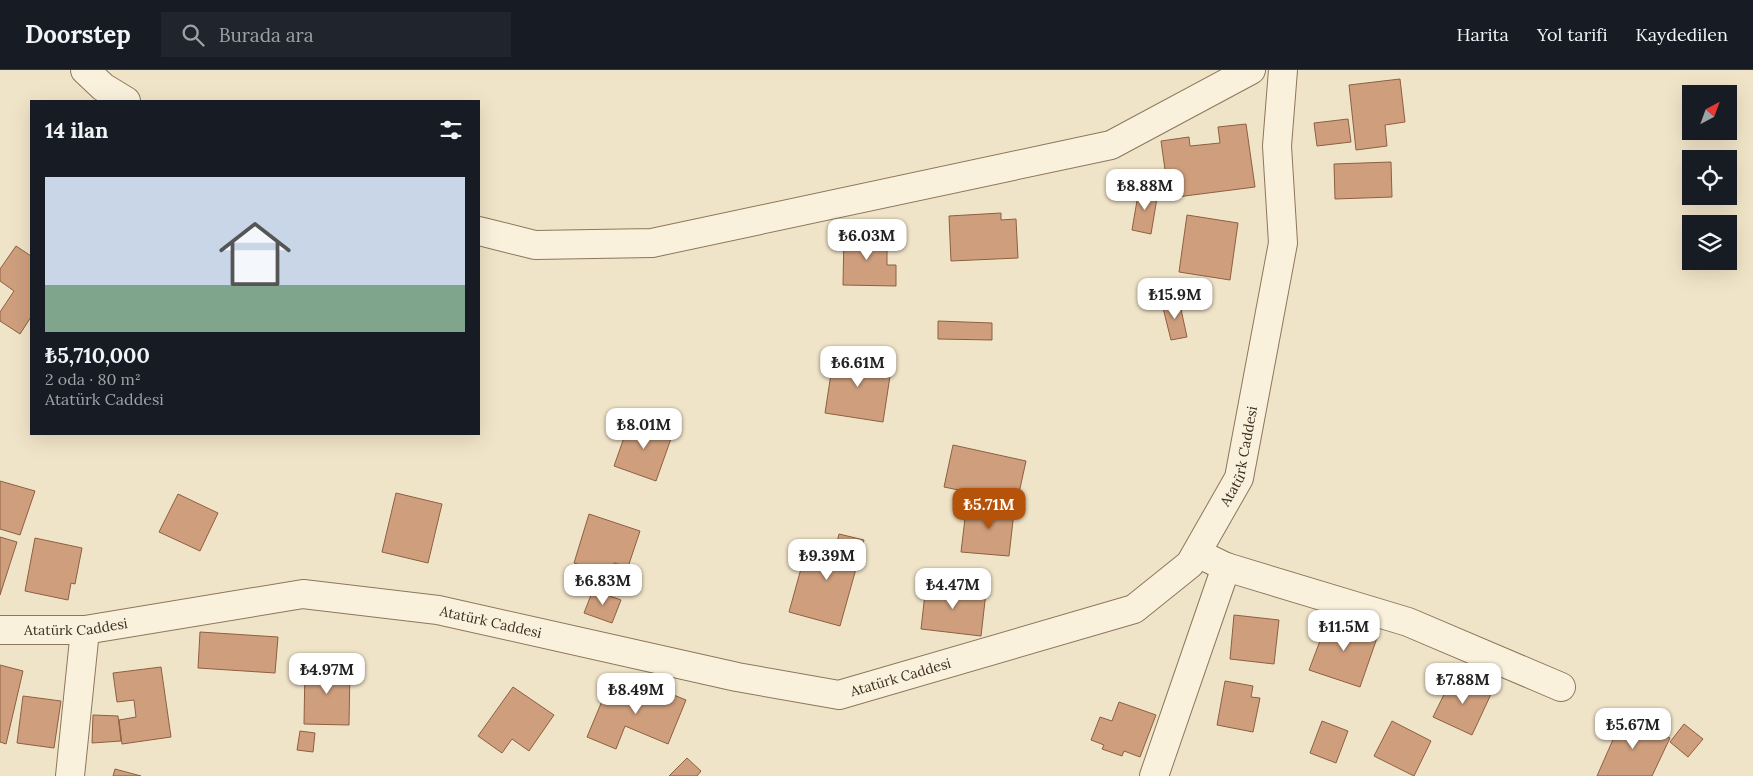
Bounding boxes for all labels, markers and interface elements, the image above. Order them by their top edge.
search box [161,12,511,57]
text: Doorstep [25,19,131,50]
icon: search [179,21,207,49]
text: Burada ara [219,23,314,47]
text: Harita [1457,23,1509,46]
text: Yol tarifi [1537,23,1607,46]
text: Kaydedilen [1635,23,1728,46]
north arrow [1682,85,1738,140]
map controls [1682,85,1737,270]
icon: filters [437,116,465,144]
text: 14 ilan [45,117,108,144]
button: locate [1682,150,1737,205]
pin: ₺8.88M [1104,168,1186,211]
text: ₺8.88M [1117,175,1173,195]
icon: home [210,209,300,299]
button: layers [1682,215,1737,270]
pin: ₺6.03M [826,218,908,261]
text: ₺6.03M [839,225,895,245]
pin: ₺15.9M [1134,278,1216,320]
text: ₺15.9M [1148,284,1202,304]
text: ₺5,710,000 [45,342,150,369]
pin: ₺6.61M [817,346,899,388]
text: ₺6.61M [831,352,885,372]
text: 2 oda · 80 m² [45,369,141,389]
text: Atatürk Caddesi [45,389,164,409]
street label: Atatürk Caddesi [1215,404,1261,510]
pin: ₺8.01M [603,408,685,450]
text: ₺8.01M [617,414,671,434]
pin: ₺5.71M [948,488,1030,530]
text: ₺5.71M [964,494,1014,514]
pin: ₺9.39M [786,538,868,581]
text: ₺9.39M [799,545,855,565]
pin: ₺6.83M [562,564,644,606]
pin: ₺4.47M [912,568,994,610]
text: ₺6.83M [575,570,631,590]
text: ₺4.47M [926,574,980,594]
street label: Atatürk Caddesi [437,601,544,642]
pin: ₺11.5M [1303,610,1385,652]
street label: Atatürk Caddesi [23,614,129,639]
text: ₺11.5M [1319,616,1369,636]
pin: ₺4.97M [286,652,368,695]
street label: Atatürk Caddesi [847,654,953,701]
text: ₺4.97M [300,659,354,679]
pin: ₺7.88M [1422,662,1504,705]
text: ₺7.88M [1436,669,1490,689]
pin: ₺8.49M [595,672,677,715]
text: ₺8.49M [608,679,664,699]
pin: ₺5.67M [1592,708,1674,750]
text: ₺5.67M [1606,714,1660,734]

